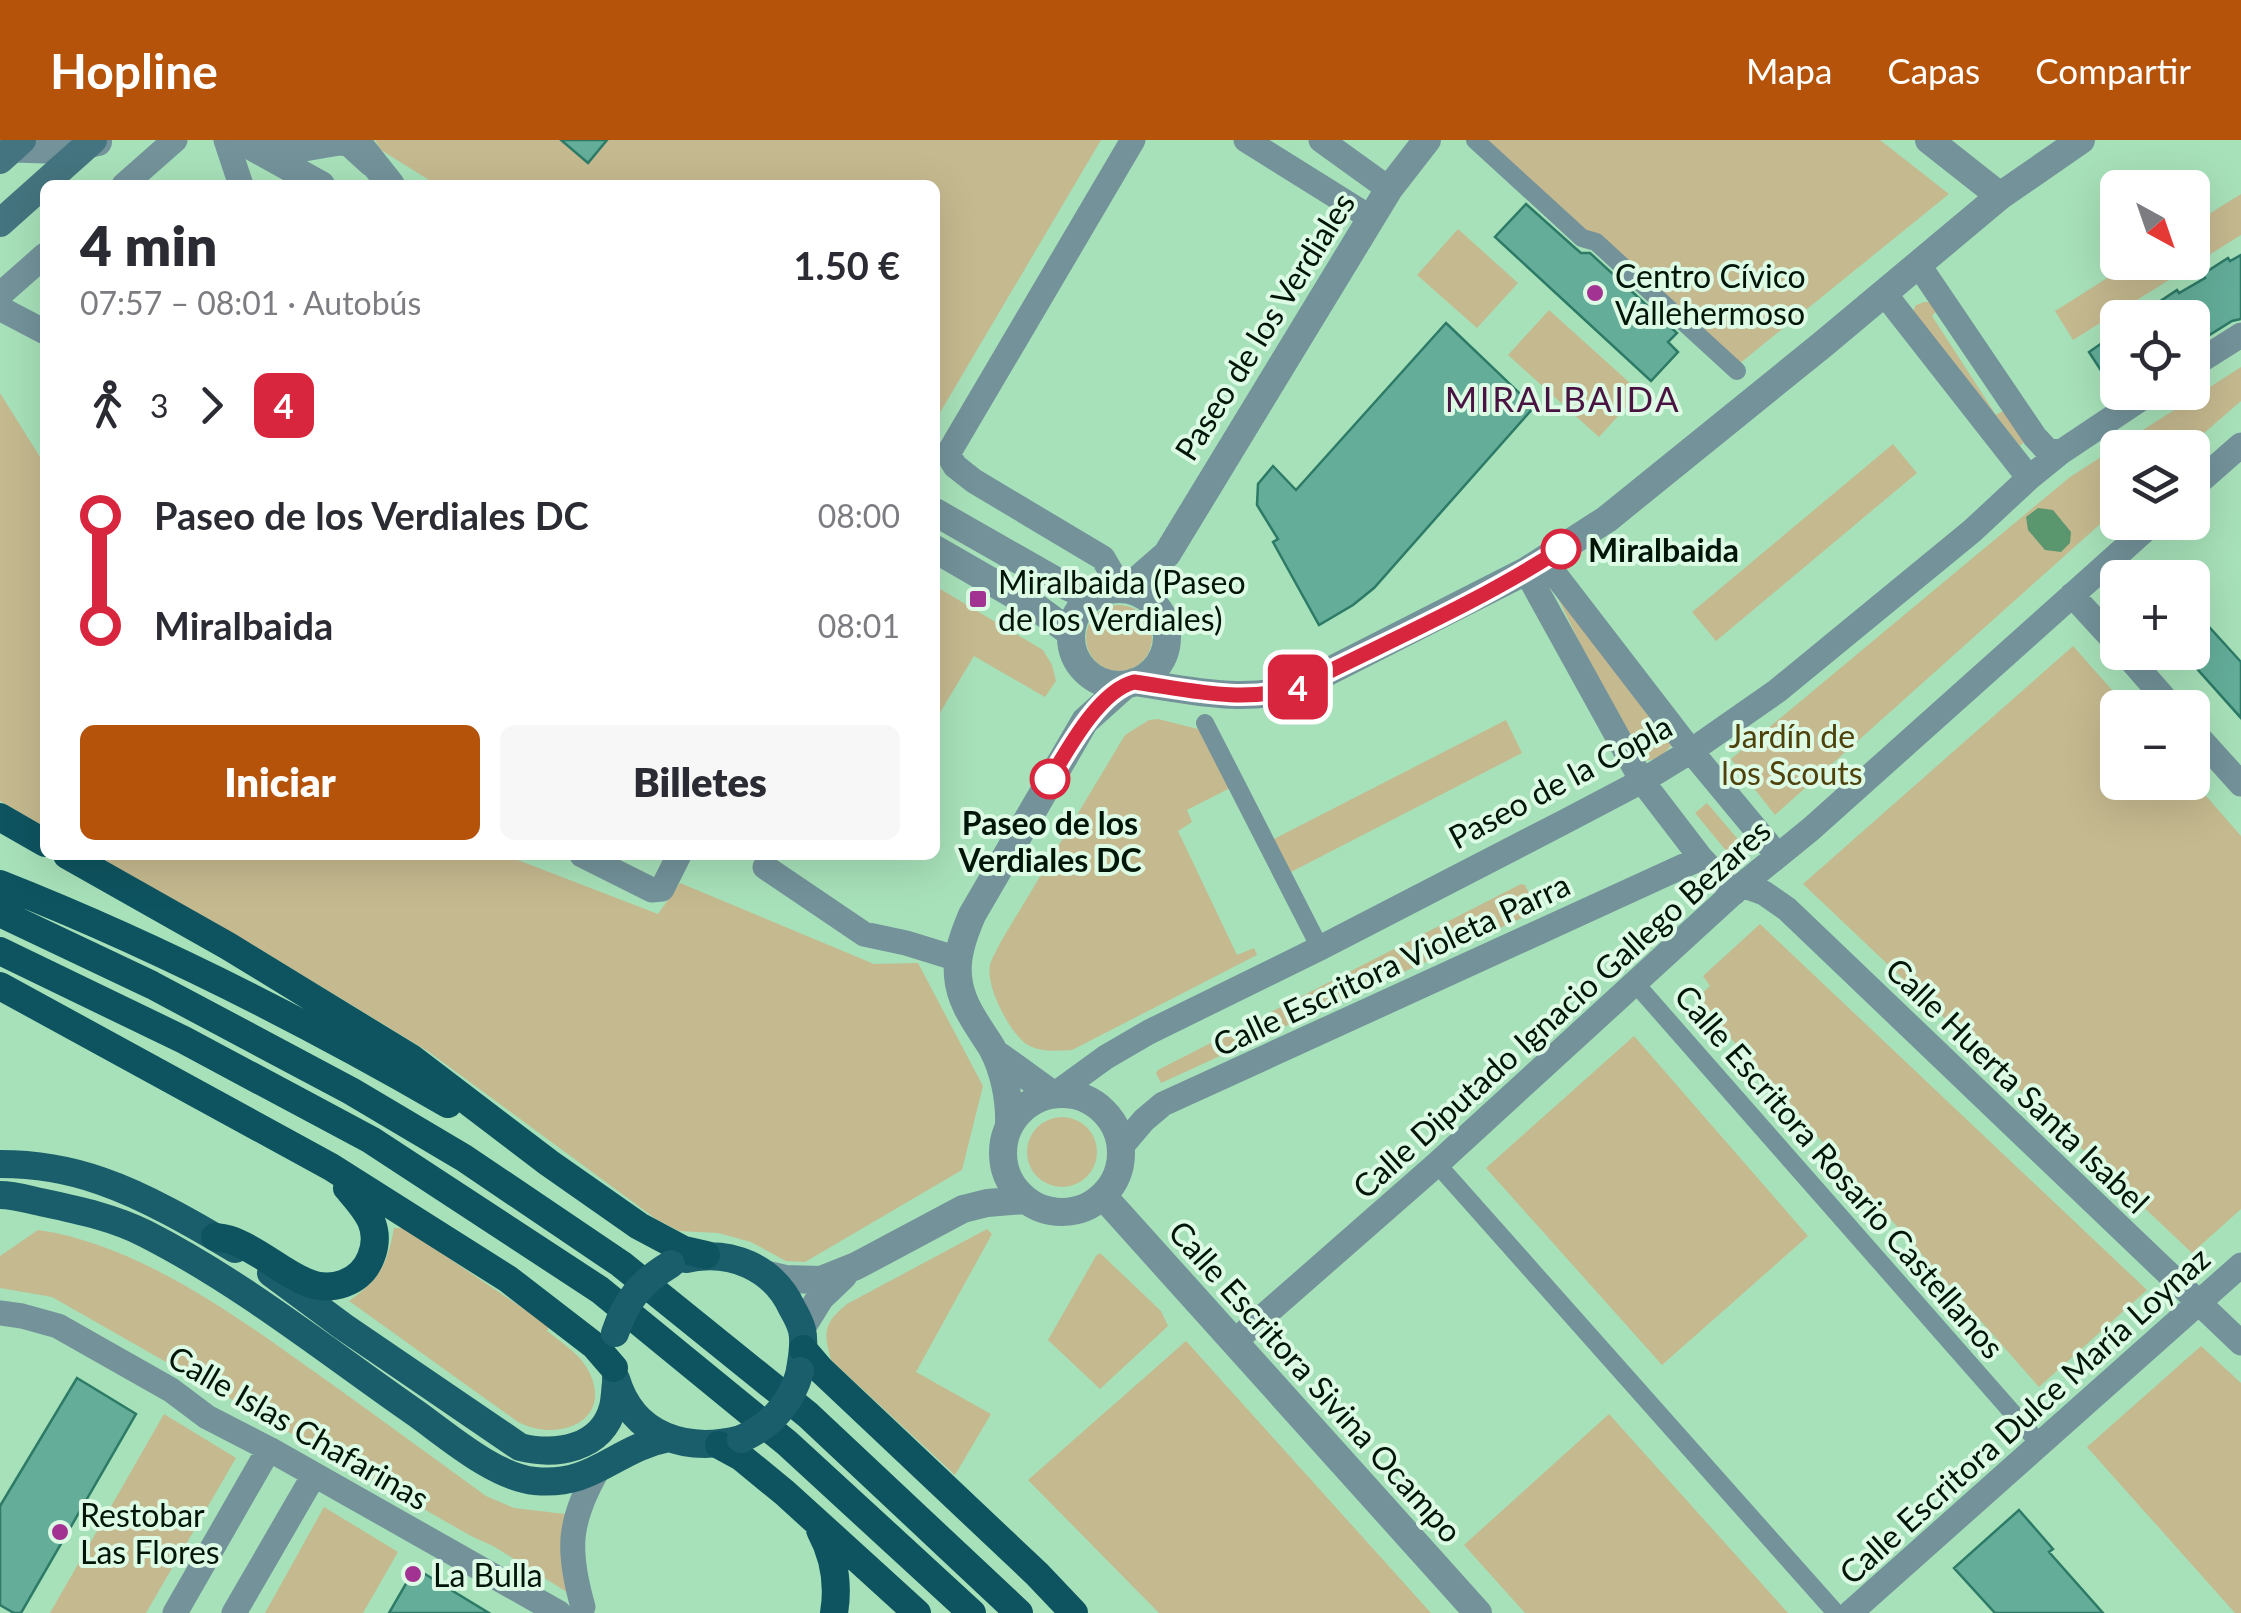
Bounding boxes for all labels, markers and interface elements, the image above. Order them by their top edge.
text: Hopline [50,42,218,99]
text: Mapa [1746,49,1832,91]
text: Capas [1887,49,1980,91]
text: Compartir [2035,49,2191,91]
north arrow [2100,170,2210,280]
map controls [2100,170,2210,800]
street label: Paseo de los Verdiales [1166,185,1362,467]
text: 4 min [80,212,217,278]
text: 1.50 € [794,242,900,288]
place label: Centro Cívico Vallehermoso [1615,256,1806,332]
marker: Centro Cívico Vallehermoso [1584,282,1606,304]
text: 07:57 – 08:01 · Autobús [80,283,421,322]
button: locate [2100,300,2210,410]
district label: MIRALBAIDA [1445,377,1681,419]
icon: walk [80,378,135,433]
icon: forward [184,378,239,433]
text: 4 [274,384,294,426]
text: 3 [150,386,169,425]
button: layers [2100,430,2210,540]
text: Paseo de los Verdiales DC [154,492,589,538]
text: 08:00 [818,496,900,535]
marker: Miralbaida [1542,530,1580,568]
place label: Miralbaida [1588,530,1739,569]
button: + [2100,560,2210,670]
place label: Miralbaida (Paseo de los Verdiales) [998,562,1246,638]
marker: Miralbaida (Paseo de los Verdiales) [967,588,989,610]
text: Miralbaida [154,602,333,648]
text: 08:01 [818,606,900,645]
line badge: 4 [1266,654,1330,720]
text: 4 [1288,666,1308,708]
button: − [2100,690,2210,800]
street label: Paseo de la Copla [1442,706,1678,856]
park label: Jardín de los Scouts [1721,716,1863,792]
button: Iniciar [80,725,480,840]
button: Billetes [500,725,900,840]
marker: Paseo de los Verdiales DC [1031,760,1069,798]
place label: Paseo de los Verdiales DC [957,803,1142,879]
street label: Calle Diputado Ignacio Gallego Bezares [1344,810,1778,1206]
street label: Calle Escritora Violeta Parra [1206,864,1576,1064]
street label: Calle Huerta Santa Isabel [1878,949,2158,1221]
street label: Calle Escritora Rosario Castellanos [1667,976,2013,1366]
street label: Calle Escritora Sivina Ocampo [1161,1212,1471,1550]
street label: Calle Escritora Dulce María Loynaz [1831,1238,2217,1592]
street label: Calle Islas Chafarinas [162,1337,436,1517]
place label: Restobar Las Flores [80,1495,220,1571]
marker: Restobar Las Flores [49,1521,71,1543]
place label: La Bulla [433,1555,543,1594]
marker: La Bulla [402,1563,424,1585]

